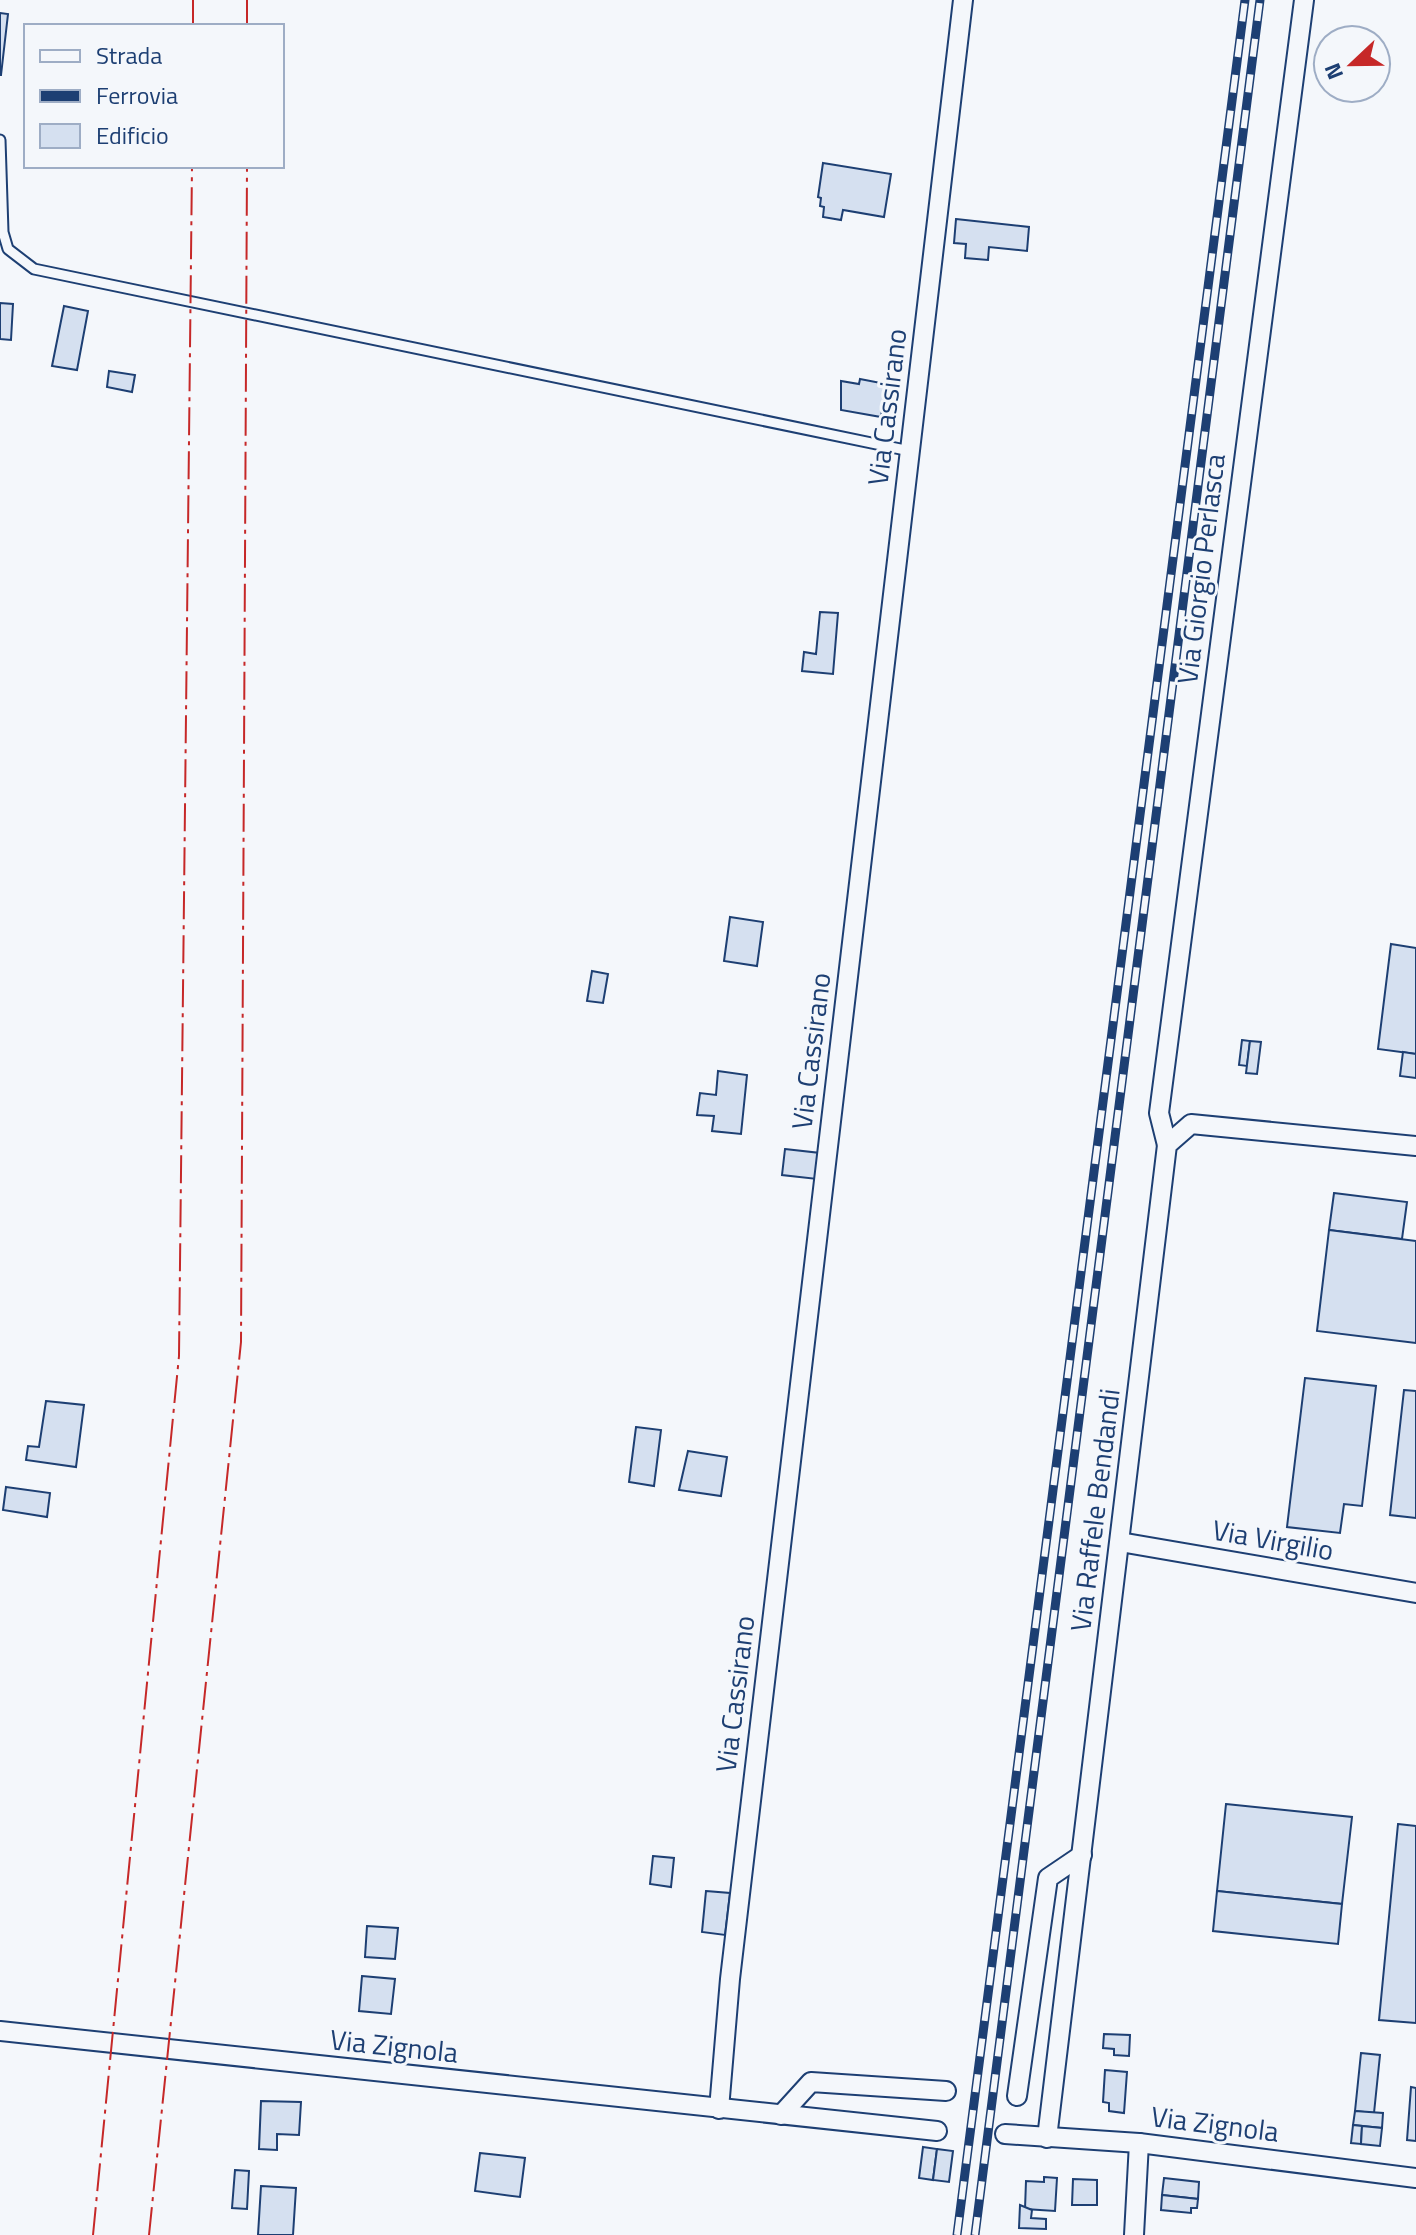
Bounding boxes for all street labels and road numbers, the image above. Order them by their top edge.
street label: Via Cassirano [856,326,917,488]
street label: Via Giorgio Perlasca [1165,451,1236,687]
street label: Via Cassirano [780,970,841,1132]
street label: Via Raffele Bendandi [1058,1386,1131,1634]
street label: Via Virgilio [1209,1508,1337,1571]
street label: Via Cassirano [704,1613,765,1775]
street label: Via Zignola [328,2017,460,2074]
street label: Via Zignola [1149,2094,1281,2153]

